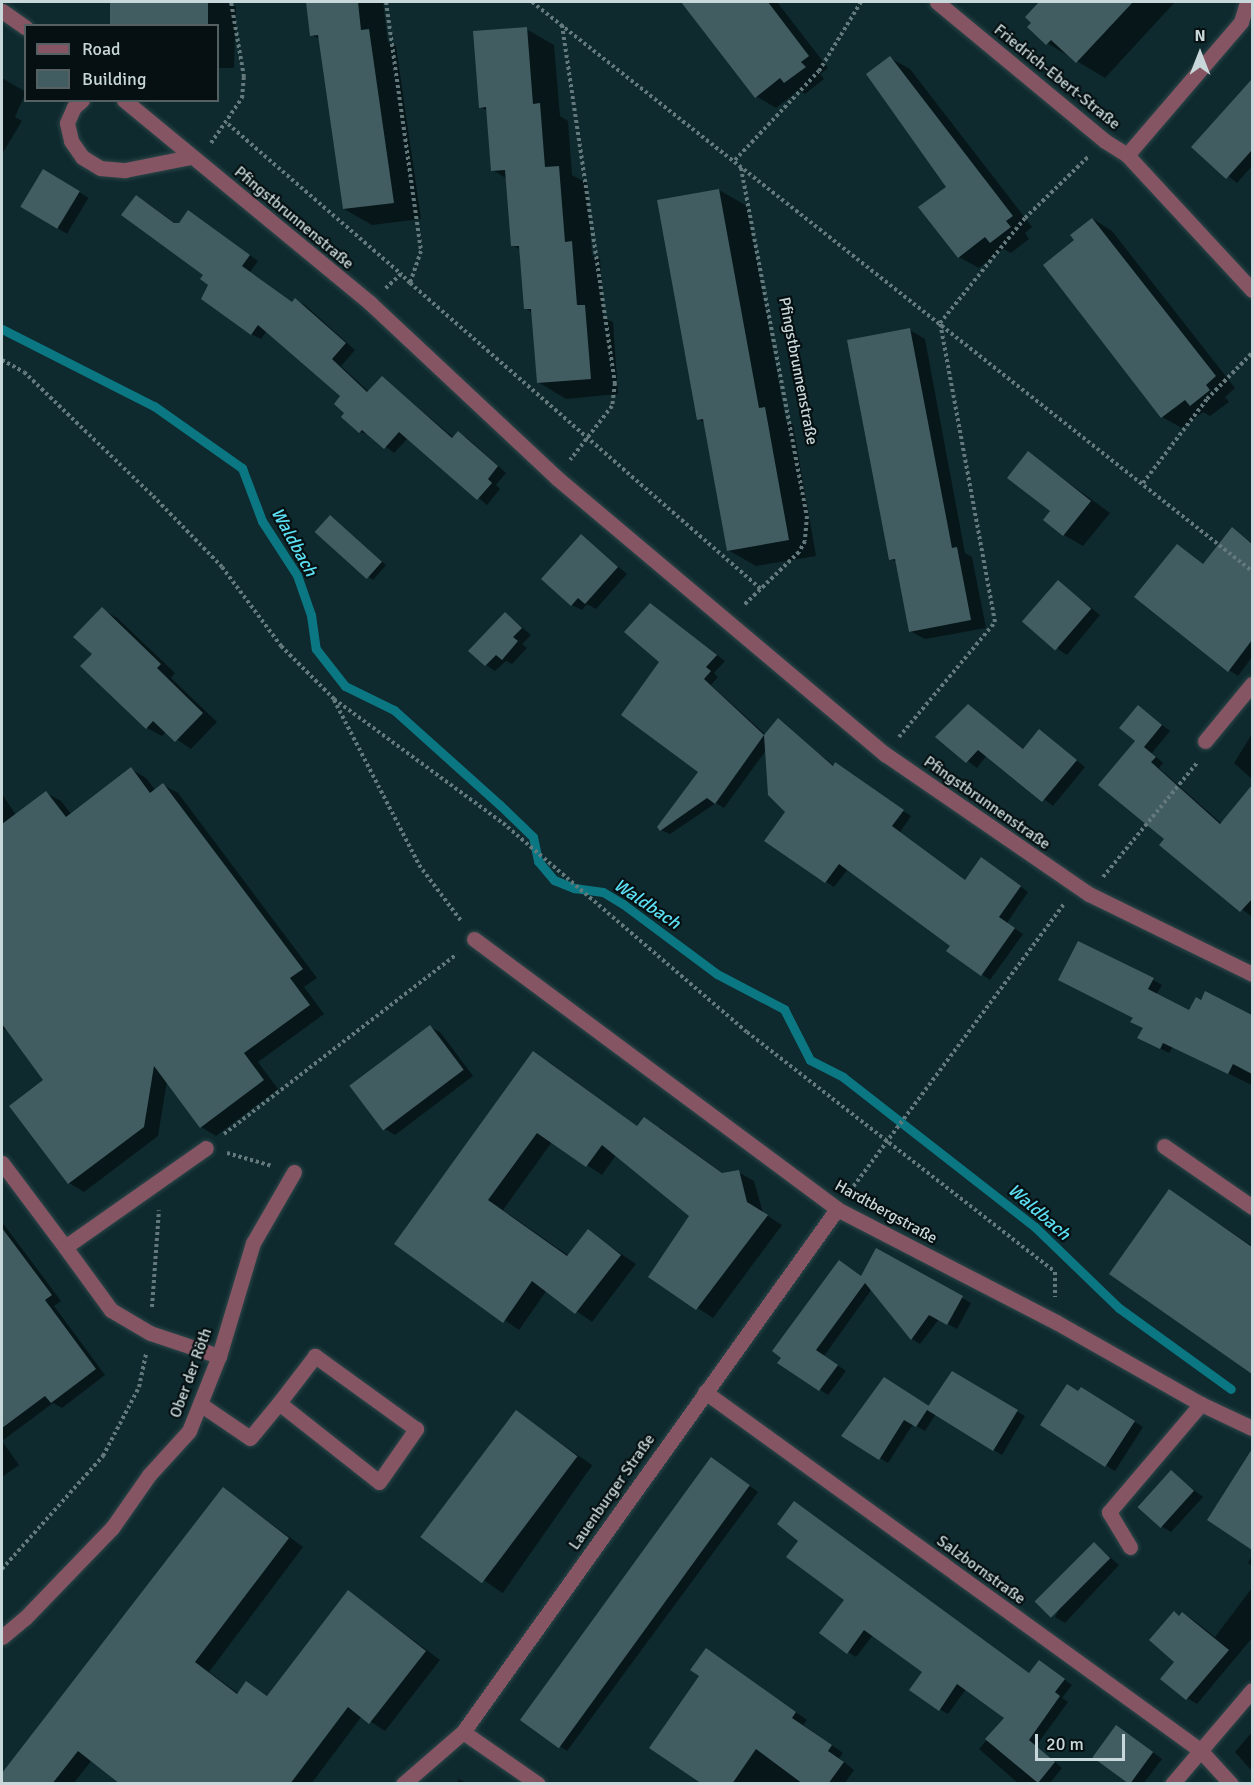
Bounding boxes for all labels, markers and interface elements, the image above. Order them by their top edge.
street label: Friedrich-Ebert-Straße [990,20,1124,134]
legend [24,24,219,102]
north arrow [1170,24,1230,84]
text: N [1194,26,1206,46]
text: Road [82,38,121,60]
text: Building [82,68,146,90]
street label: Pfingstbrunnenstraße [230,162,358,274]
street label: Pfingstbrunnenstraße [774,296,822,446]
water label: Waldbach [266,504,322,580]
street label: Pfingstbrunnenstraße [920,752,1054,854]
water label: Waldbach [610,874,684,934]
street label: Hardtbergstraße [832,1176,940,1248]
water label: Waldbach [1003,1179,1075,1245]
street label: Ober der Röth [166,1325,216,1421]
street label: Lauenburger Straße [565,1430,659,1554]
street label: Salzbornstraße [933,1531,1029,1609]
scale bar [1038,1722,1128,1760]
text: 20 m [1046,1733,1084,1755]

